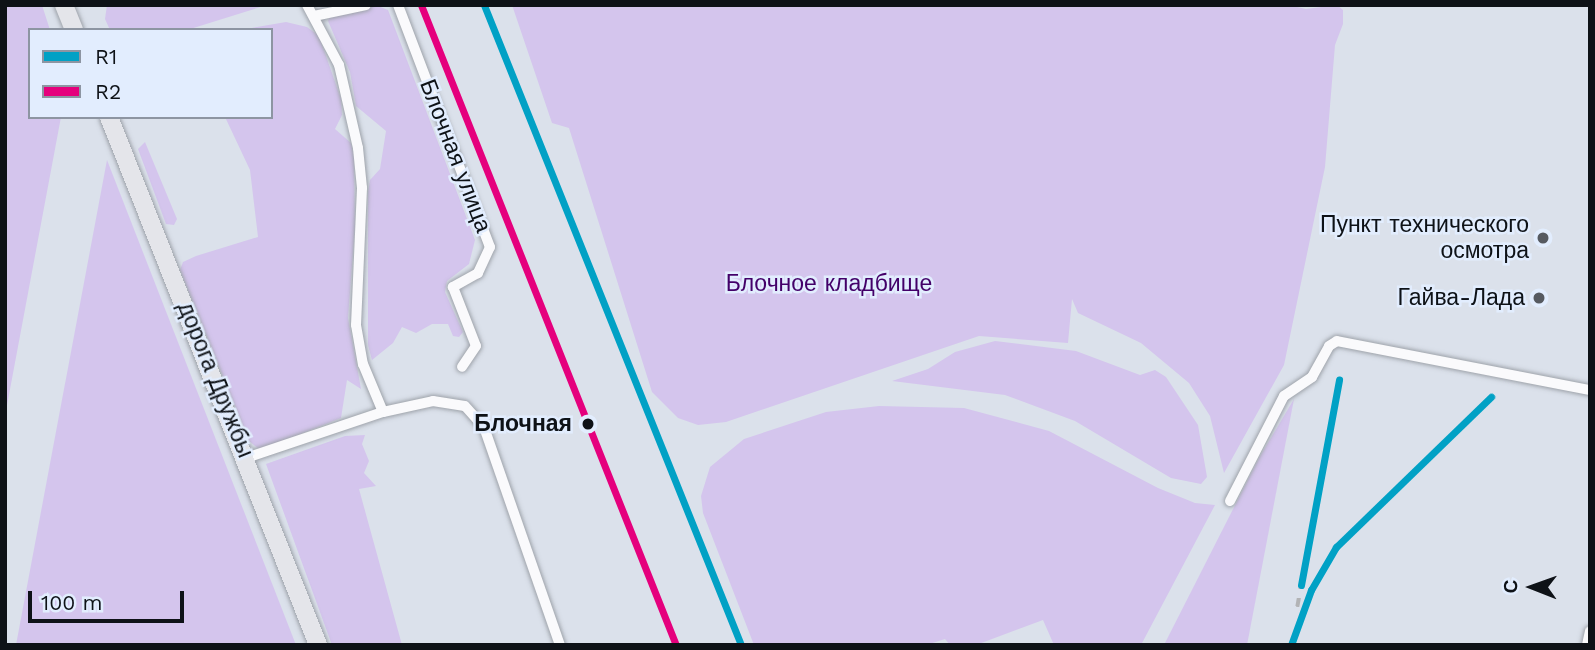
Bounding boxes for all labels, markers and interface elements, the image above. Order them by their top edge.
legend [28,28,273,119]
text: R1 [95,44,117,69]
street label: Блочная улица [413,76,497,236]
text: R2 [95,79,121,104]
place label: Пункт технического осмотра [1320,211,1529,265]
marker: Пункт технического осмотра [1535,230,1551,246]
park label: Блочное кладбище [726,270,932,298]
place label: Гайва-Лада [1398,284,1525,312]
marker: Гайва-Лада [1531,290,1547,306]
street label: дорога Дружбы [171,298,259,462]
place label: Блочная [474,410,572,438]
marker: Блочная [578,414,598,434]
north arrow [1497,552,1567,622]
scale bar [32,576,187,620]
text: С [1499,580,1522,594]
text: 100 m [41,590,103,615]

